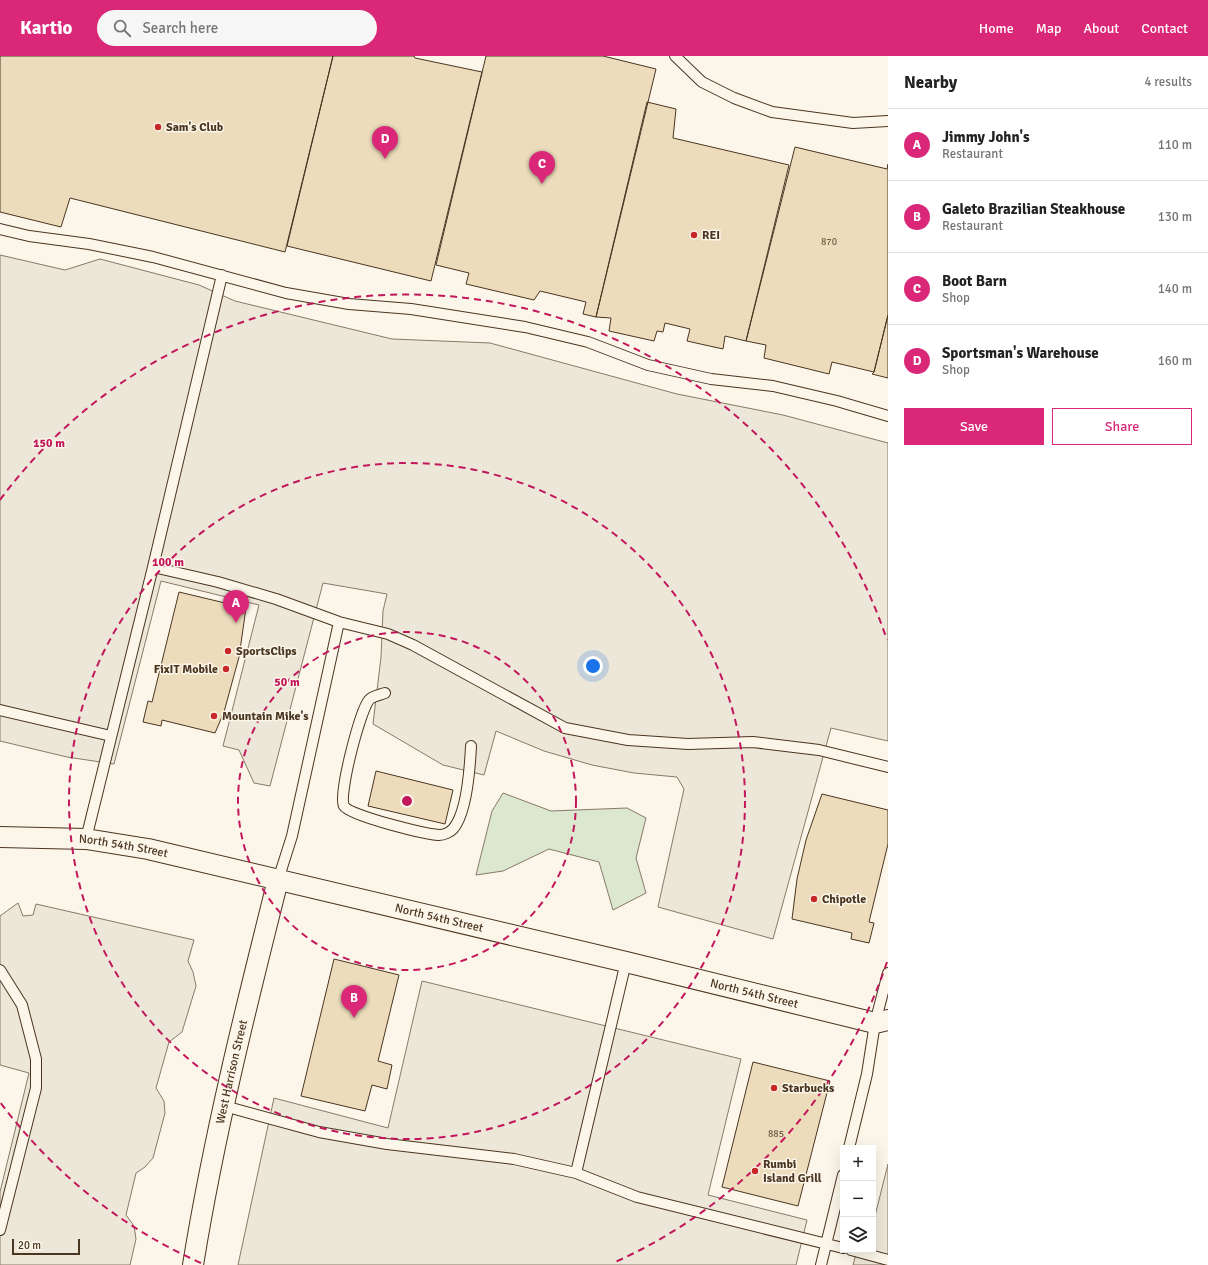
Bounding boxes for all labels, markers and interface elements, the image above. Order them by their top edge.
search box [97,10,377,46]
text: Kartio [20,16,73,40]
icon: search [111,17,133,39]
text: Search here [143,19,218,37]
text: Home [979,20,1014,37]
text: Map [1036,20,1061,37]
text: About [1083,20,1119,37]
text: Contact [1141,20,1188,37]
text: Nearby [904,72,957,93]
text: 4 results [1144,74,1192,90]
place label: Sam's Club [166,120,224,135]
marker: Sam's Club [153,122,163,132]
pin: D [372,126,398,159]
text: Jimmy John's [942,128,1030,146]
text: A [913,137,921,153]
text: 110 m [1158,137,1192,153]
text: Restaurant [942,146,1003,162]
pin: C [529,151,555,184]
text: Galeto Brazilian Steakhouse [942,200,1125,218]
text: B [913,209,921,225]
text: 130 m [1158,209,1192,225]
text: Restaurant [942,218,1003,234]
place label: REI [702,228,720,243]
marker: REI [689,230,699,240]
house number: 870 [821,236,837,248]
text: Boot Barn [942,272,1007,290]
text: C [913,281,921,297]
text: 140 m [1158,281,1192,297]
text: Shop [942,290,970,306]
text: Sportsman's Warehouse [942,344,1099,362]
text: D [913,353,921,369]
text: 160 m [1158,353,1192,369]
text: Shop [942,362,970,378]
button: Save [904,408,1044,445]
button: Share [1052,408,1192,445]
text: 150 m [33,436,65,451]
text: 100 m [152,555,184,570]
pin: A [223,590,249,623]
place label: SportsClips [236,644,297,659]
marker: SportsClips [223,646,233,656]
your location [583,656,603,676]
place label: FixIT Mobile [154,662,218,677]
marker: FixIT Mobile [221,664,231,674]
text: 50 m [274,675,300,690]
place label: Mountain Mike's [222,709,309,724]
marker: Mountain Mike's [209,711,219,721]
centre of rings [400,794,414,808]
street label: North 54th Street [79,831,169,861]
place label: Chipotle [822,892,866,907]
marker: Chipotle [809,894,819,904]
street label: North 54th Street [394,900,485,935]
street label: North 54th Street [709,975,800,1011]
pin: B [341,985,367,1018]
street label: West Harrison Street [212,1018,251,1125]
place label: Starbucks [782,1081,835,1096]
marker: Starbucks [769,1083,779,1093]
house number: 885 [768,1128,784,1140]
map controls [840,1145,876,1253]
button: + [840,1145,876,1181]
place label: Rumbi Island Grill [763,1157,822,1186]
marker: Rumbi Island Grill [750,1166,760,1176]
button: − [840,1181,876,1217]
button: layers [840,1217,876,1253]
scale bar [12,1237,80,1256]
text: 20 m [18,1239,41,1252]

